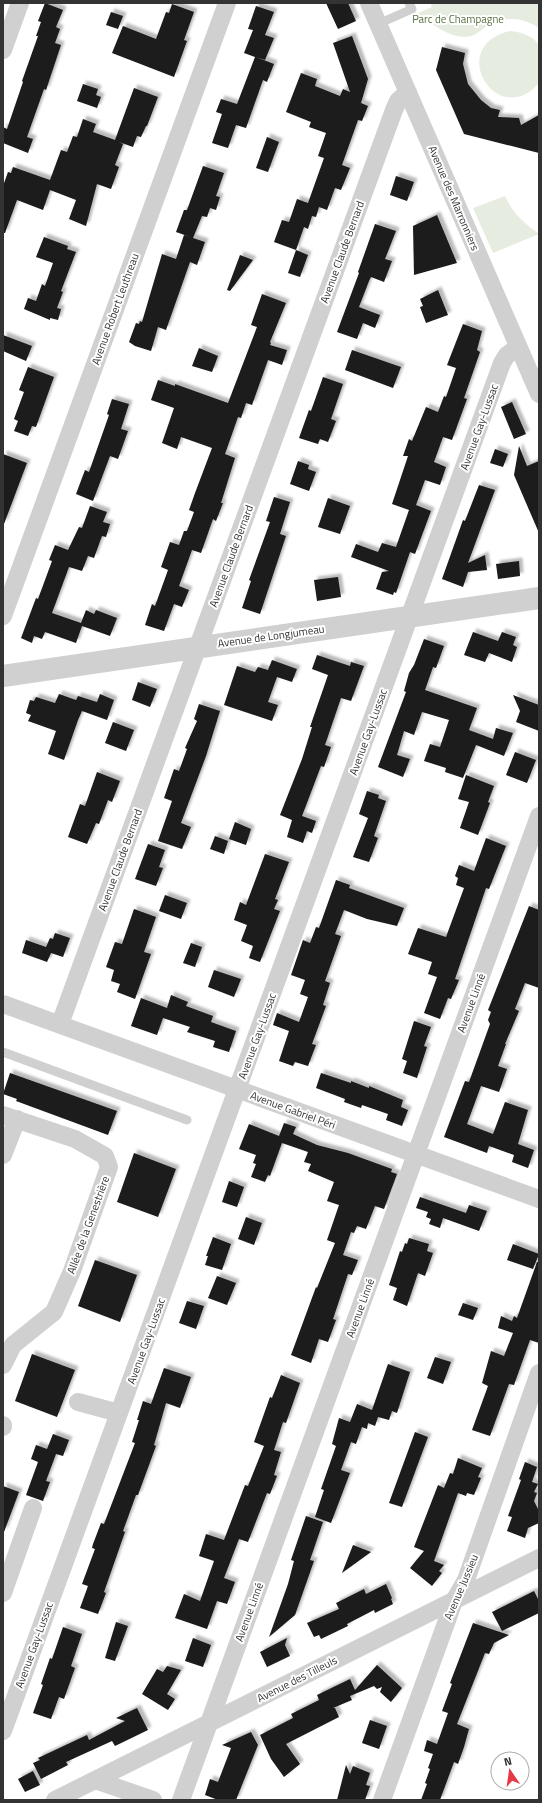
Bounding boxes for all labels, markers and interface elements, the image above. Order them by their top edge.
park label: Parc de Champagne [412,11,504,27]
street label: Avenue des Marronniers [425,143,483,253]
street label: Avenue Claude Bernard [316,199,368,305]
street label: Avenue Robert Leuthreau [87,251,143,367]
street label: Avenue Gay-Lussac [456,381,502,472]
street label: Avenue Claude Bernard [205,503,257,609]
street label: Avenue de Longjumeau [217,621,326,651]
street label: Avenue Gay-Lussac [345,686,391,777]
street label: Avenue Claude Bernard [94,807,146,913]
street label: Avenue Linné [453,971,489,1035]
street label: Avenue Gay-Lussac [234,990,280,1081]
street label: Avenue Gabriel Péri [248,1087,338,1133]
street label: Allée de la Genestrière [63,1173,113,1276]
street label: Avenue Linné [342,1276,378,1340]
street label: Avenue Gay-Lussac [123,1295,169,1386]
street label: Avenue Jussieu [440,1552,482,1622]
street label: Avenue Linné [231,1580,267,1644]
street label: Avenue Gay-Lussac [11,1599,57,1690]
street label: Avenue des Tilleuls [254,1652,340,1706]
north arrow [490,1751,530,1791]
text: N [502,1753,513,1770]

